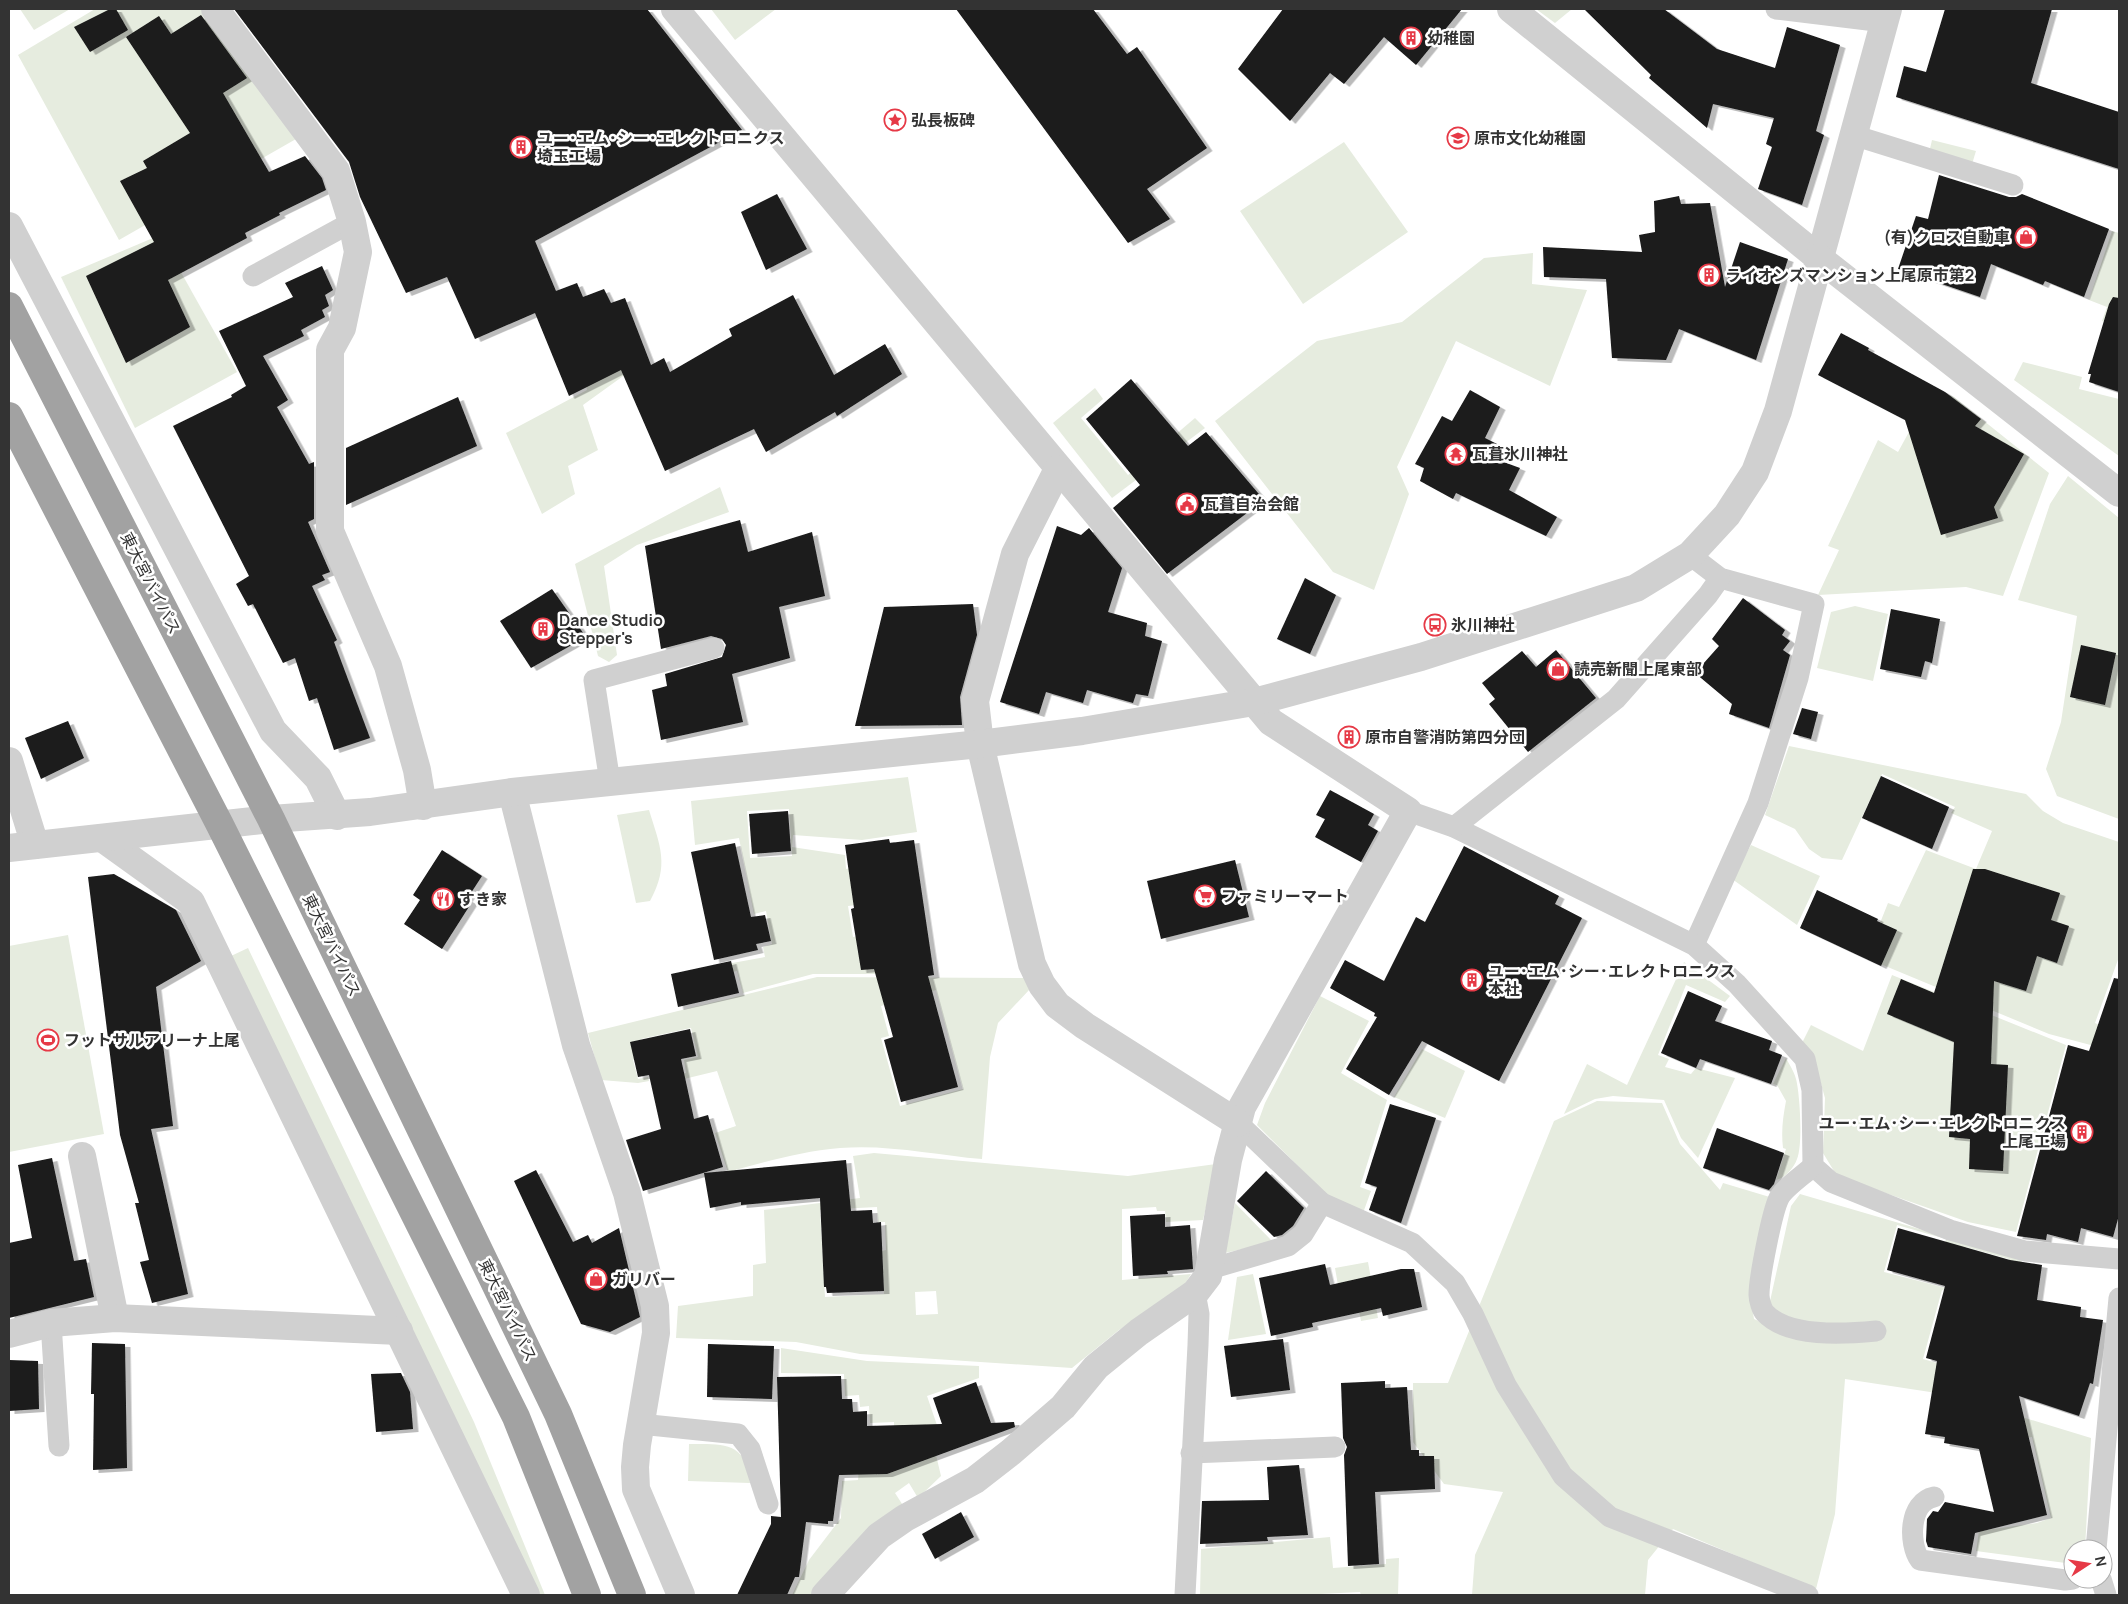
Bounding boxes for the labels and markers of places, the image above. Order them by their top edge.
building icon: 幼稚園 [1399,26,1423,50]
place label: 幼稚園 [1427,27,1475,49]
place icon: 弘長板碑 [883,108,907,132]
place label: 弘長板碑 [911,109,975,131]
school or university icon: 原市文化幼稚園 [1446,126,1470,150]
place label: ユー･エム･シー･エレクトロニクス 埼玉工場 [537,127,785,167]
place label: 原市文化幼稚園 [1474,127,1586,149]
building icon: ユー･エム･シー･エレクトロニクス 埼玉工場 [509,135,533,159]
shop icon: (有)クロス自動車 [2014,225,2038,249]
place label: (有)クロス自動車 [1884,226,2010,248]
building icon: ライオンズマンション上尾原市第2 [1697,263,1721,287]
place label: ライオンズマンション上尾原市第2 [1725,264,1974,286]
temple icon: 瓦葺氷川神社 [1444,442,1468,466]
place label: 瓦葺氷川神社 [1472,443,1568,465]
public building icon: 瓦葺自治会館 [1175,492,1199,516]
place label: 瓦葺自治会館 [1203,493,1299,515]
place label: Dance Studio Stepper's [559,609,663,649]
bus stop icon: 氷川神社 [1423,613,1447,637]
place label: 氷川神社 [1451,614,1515,636]
building icon: Dance Studio Stepper's [531,617,555,641]
shop icon: 読売新聞上尾東部 [1546,657,1570,681]
place label: 読売新聞上尾東部 [1574,658,1702,680]
building icon: 原市自警消防第四分団 [1337,725,1361,749]
place label: 原市自警消防第四分団 [1365,726,1525,748]
supermarket icon: ファミリーマート [1193,884,1217,908]
place label: ファミリーマート [1221,885,1349,907]
restaurant icon: すき家 [431,887,455,911]
place label: すき家 [459,888,507,910]
place label: ユー･エム･シー･エレクトロニクス 本社 [1488,960,1736,1000]
building icon: ユー･エム･シー･エレクトロニクス 本社 [1460,968,1484,992]
sports icon: フットサルアリーナ上尾 [36,1028,60,1052]
place label: フットサルアリーナ上尾 [64,1029,240,1051]
place label: ユー･エム･シー･エレクトロニクス 上尾工場 [1818,1112,2066,1152]
building icon: ユー･エム･シー･エレクトロニクス 上尾工場 [2070,1120,2094,1144]
shop icon: ガリバー [584,1267,608,1291]
place label: ガリバー [612,1268,676,1290]

